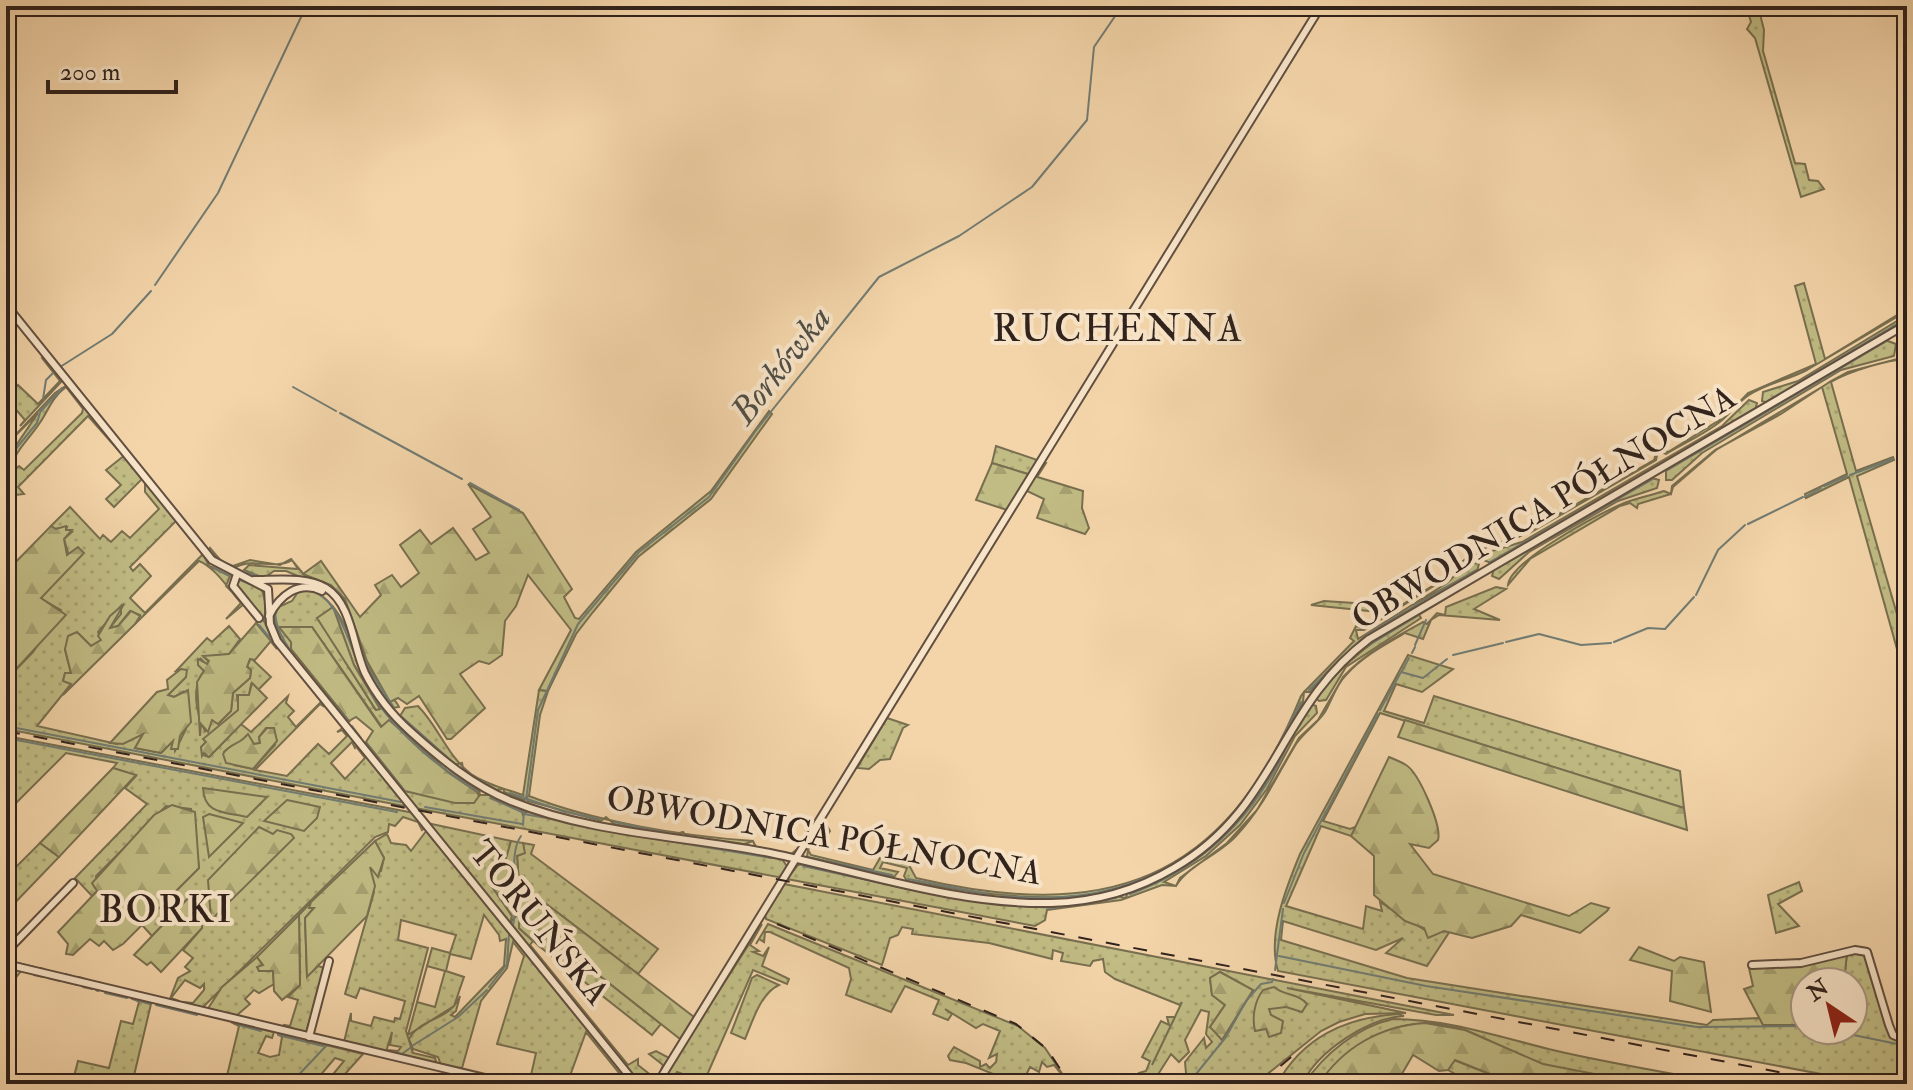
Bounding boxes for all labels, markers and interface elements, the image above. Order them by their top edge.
scale bar [48,44,176,94]
text: 200 m [60,57,121,88]
water label: Borkówka [720,297,841,435]
district label: RUCHENNA [992,305,1244,353]
street label: OBWODNICA PÓŁNOCNA [1343,375,1744,640]
street label: OBWODNICA PÓŁNOCNA [603,776,1045,896]
street label: TORUŃSKA [460,832,619,1014]
district label: BORKI [99,886,233,934]
north arrow [1789,966,1869,1046]
text: N [1801,973,1834,1008]

